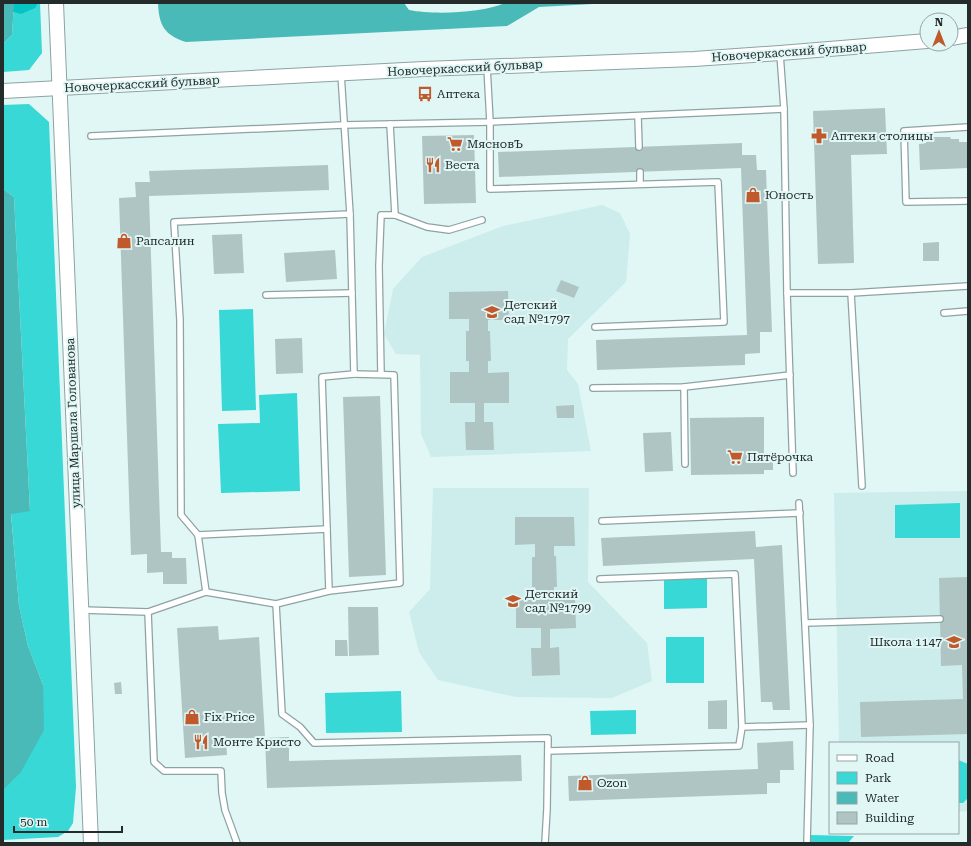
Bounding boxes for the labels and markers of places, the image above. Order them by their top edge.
bus stop icon: Аптека [416,85,434,103]
place label: Аптека [437,87,481,101]
pharmacy icon: Аптеки столицы [810,127,828,145]
place label: Аптеки столицы [831,129,933,143]
supermarket icon: МясновЪ [446,135,464,153]
place label: МясновЪ [467,137,523,151]
restaurant icon: Веста [424,156,442,174]
place label: Веста [445,158,480,172]
shop icon: Юность [744,186,762,204]
place label: Юность [765,188,814,202]
shop icon: Рапсалин [115,232,133,250]
place label: Рапсалин [136,234,195,248]
place label: Детский сад №1797 [504,298,570,326]
school or university icon: Детский сад №1797 [483,303,501,321]
supermarket icon: Пятёрочка [726,448,744,466]
place label: Пятёрочка [747,450,814,464]
place label: Детский сад №1799 [525,587,591,615]
school or university icon: Детский сад №1799 [504,592,522,610]
school or university icon: Школа 1147 [945,633,963,651]
place label: Школа 1147 [870,635,942,649]
shop icon: Fix Price [183,708,201,726]
place label: Fix Price [204,710,255,724]
restaurant icon: Монте Кристо [192,733,210,751]
place label: Монте Кристо [213,735,301,749]
shop icon: Ozon [576,774,594,792]
place label: Ozon [597,776,628,790]

